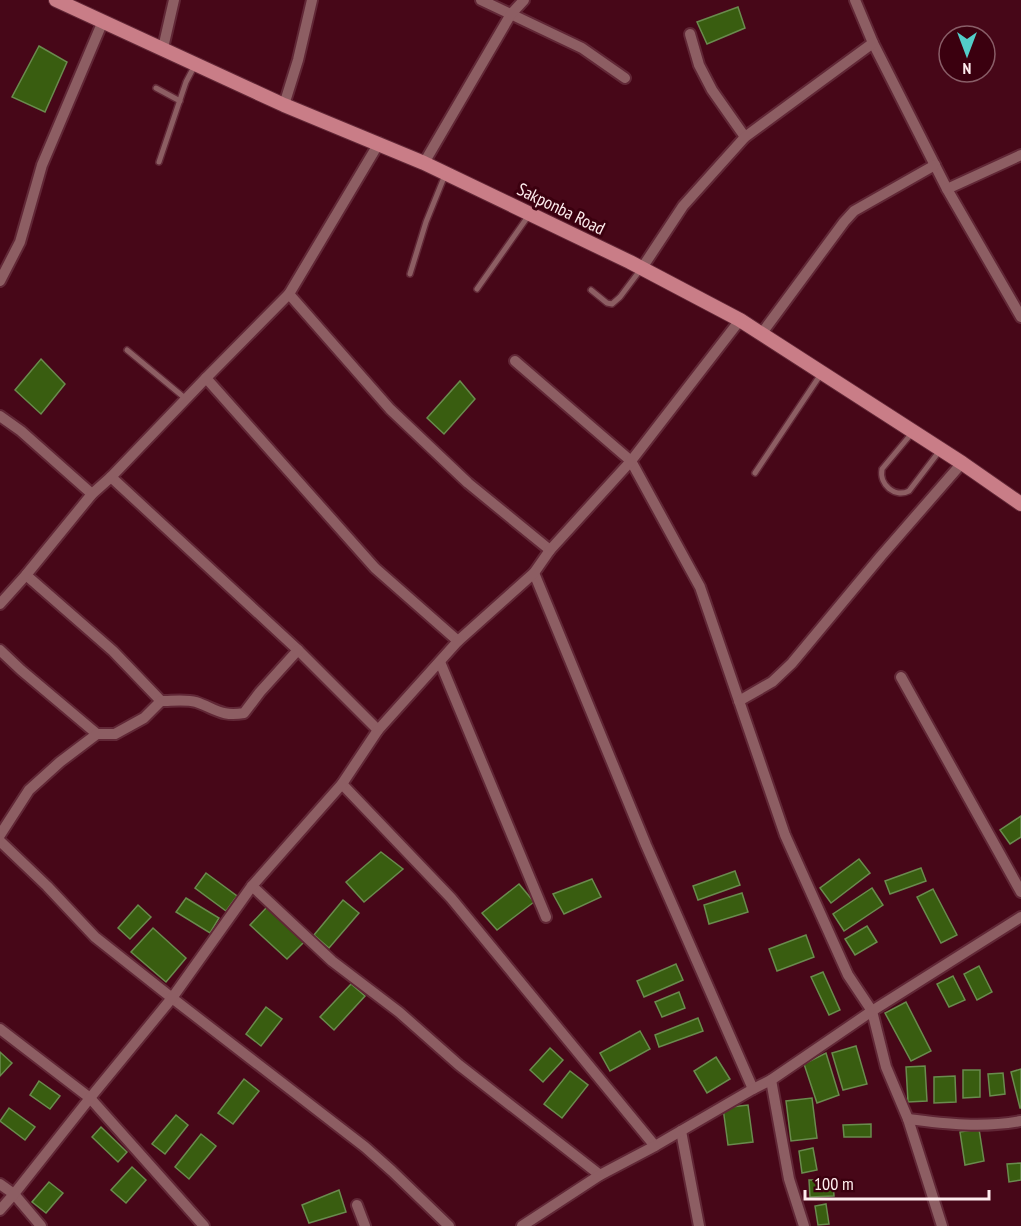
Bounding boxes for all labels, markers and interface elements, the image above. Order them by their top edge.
north arrow [937,24,997,84]
text: N [963,59,971,79]
street label: Sakponba Road [514,177,609,240]
scale bar [805,1163,990,1201]
text: 100 m [814,1172,854,1195]

